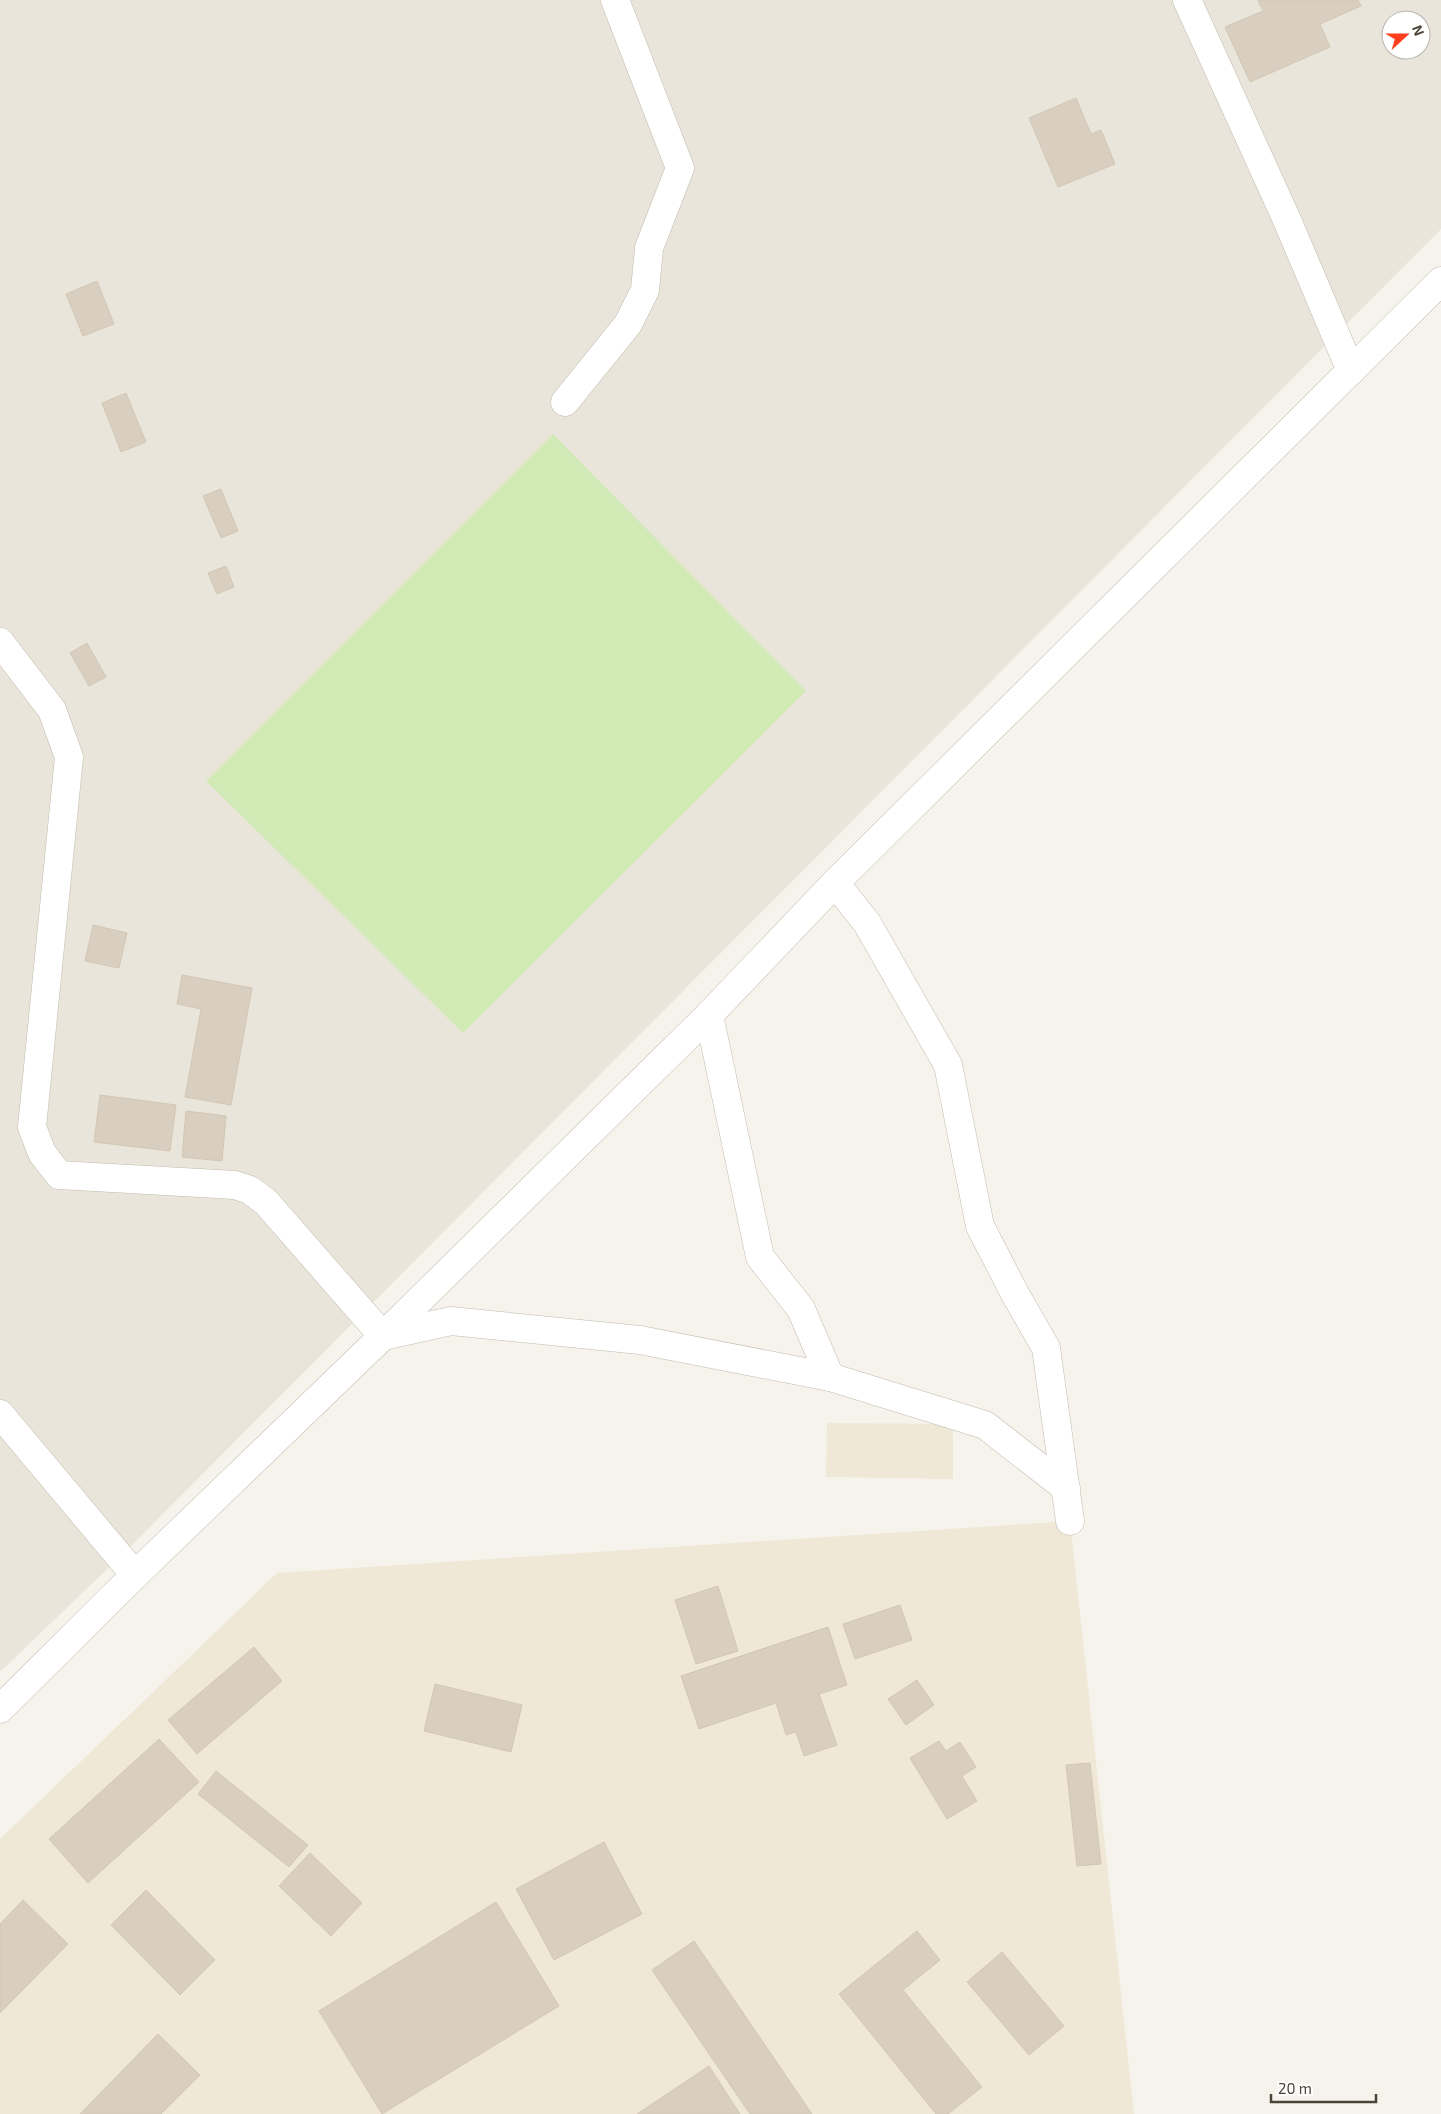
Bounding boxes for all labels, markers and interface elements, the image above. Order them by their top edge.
north arrow [1381,10,1431,60]
text: N [1409,22,1428,38]
scale bar [1271,2072,1376,2104]
text: 20 m [1278,2079,1312,2097]

